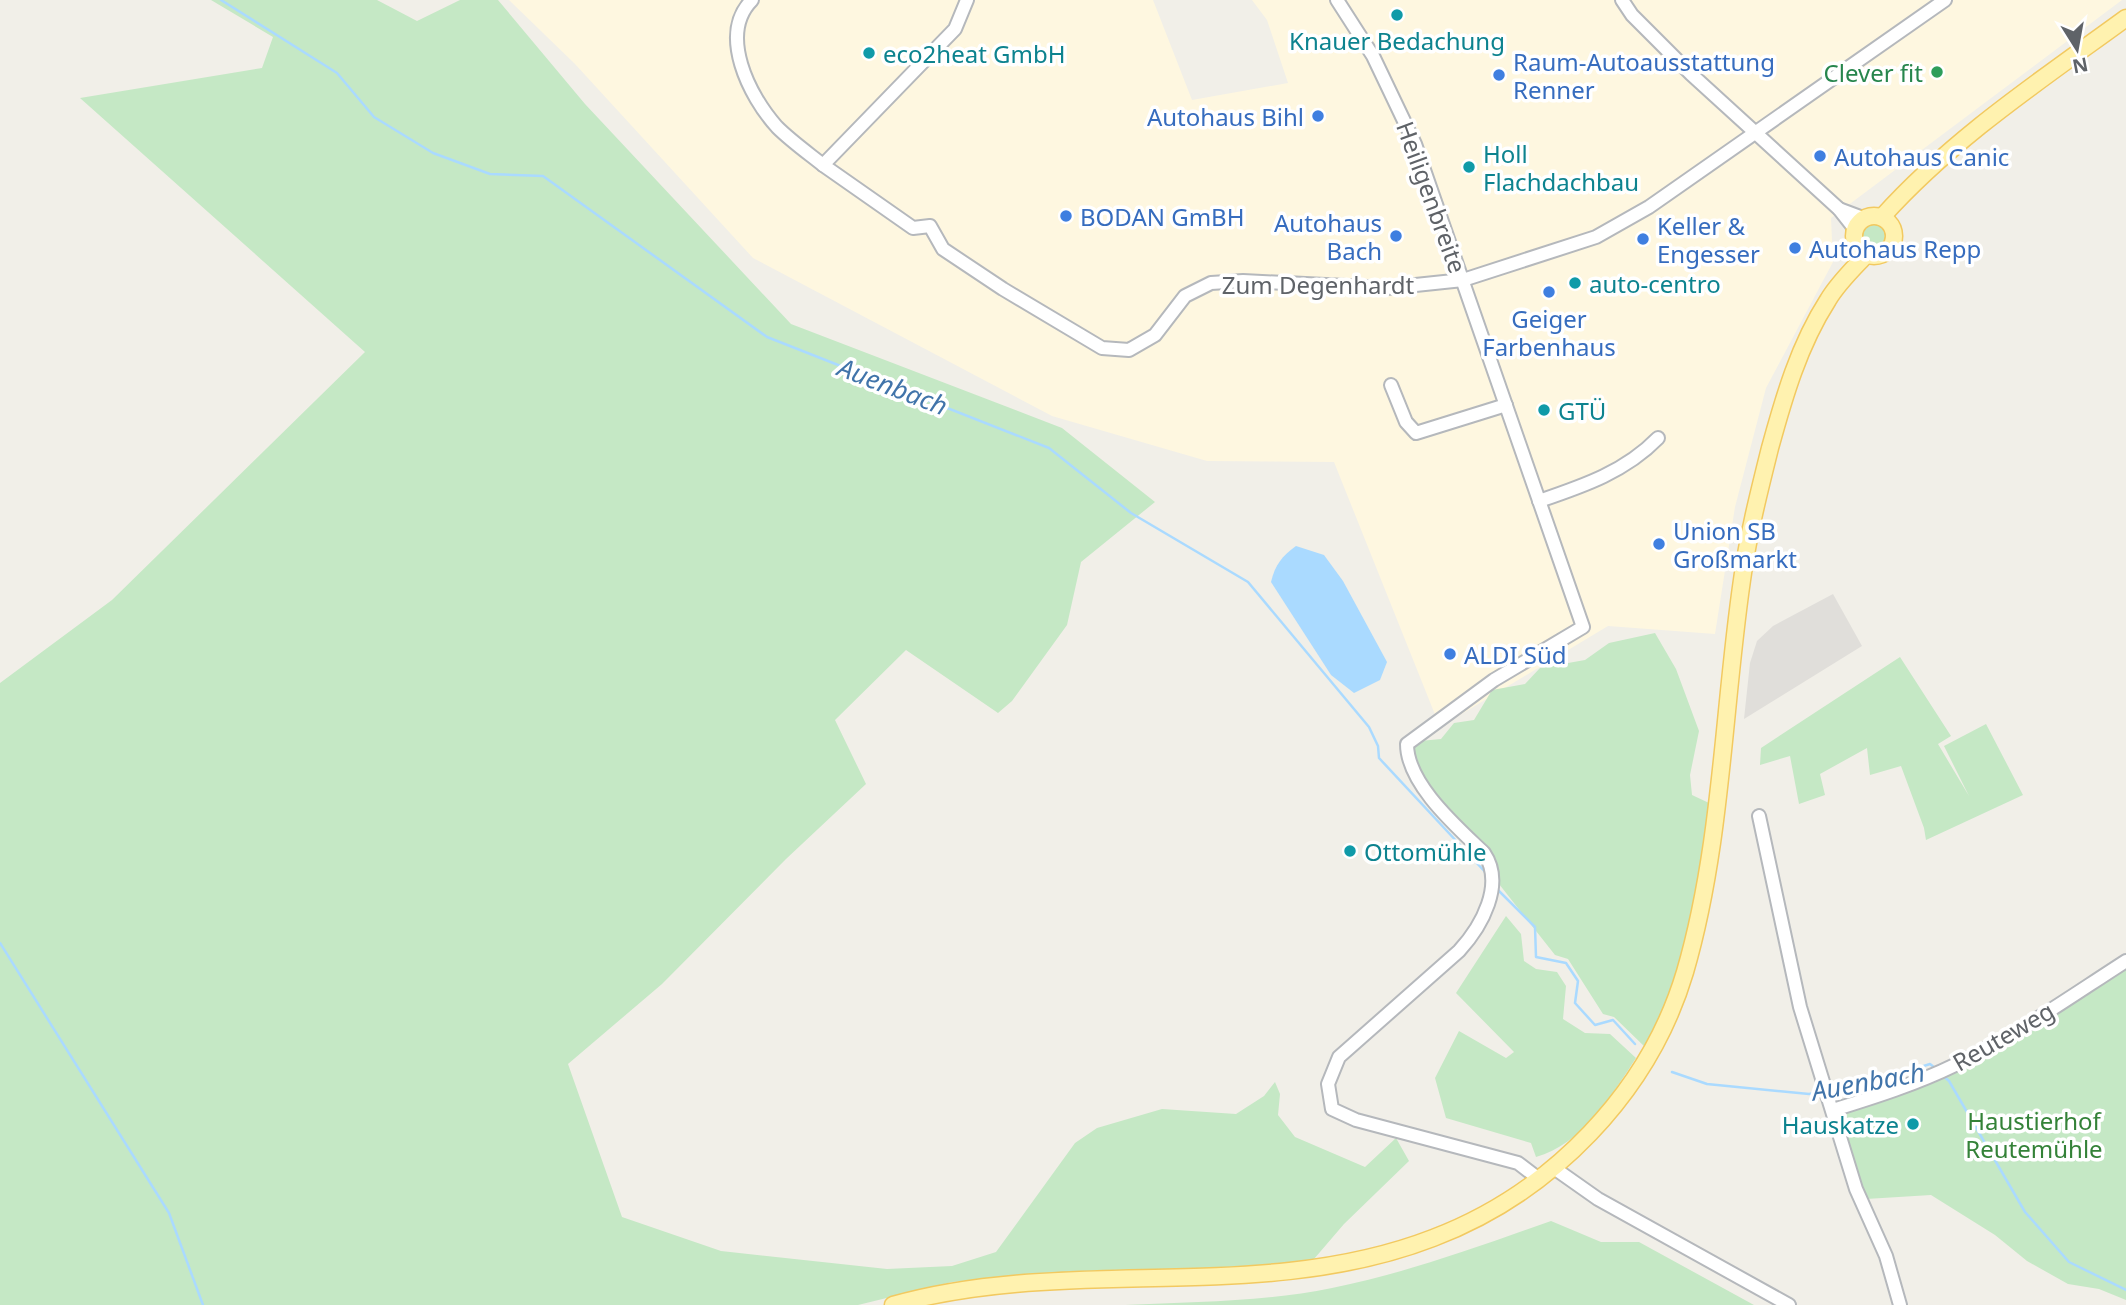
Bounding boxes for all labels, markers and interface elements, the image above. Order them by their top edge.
marker: Knauer Bedachung [1389,7,1405,23]
north arrow [2042,14,2112,84]
place label: Knauer Bedachung [1289,24,1505,57]
place label: eco2heat GmbH [883,37,1066,70]
marker: eco2heat GmbH [861,45,877,61]
place label: Raum-Autoausstattung Renner [1513,45,1775,106]
text: N [2070,51,2090,80]
place label: Clever fit [1824,56,1923,89]
marker: Clever fit [1929,64,1945,80]
marker: Raum-Autoausstattung Renner [1491,67,1507,83]
place label: Autohaus Bihl [1147,100,1304,133]
marker: Autohaus Bihl [1310,108,1326,124]
street label: Heiligenbreite [1389,117,1475,277]
place label: Holl Flachdachbau [1483,137,1639,198]
place label: Autohaus Canic [1834,140,2009,173]
marker: Autohaus Canic [1812,148,1828,164]
marker: Holl Flachdachbau [1461,159,1477,175]
place label: BODAN GmBH [1080,200,1245,233]
place label: Autohaus Bach [1274,206,1382,267]
marker: BODAN GmBH [1058,208,1074,224]
place label: Keller & Engesser [1657,209,1760,270]
marker: Autohaus Bach [1388,228,1404,244]
marker: Keller & Engesser [1635,231,1651,247]
place label: Autohaus Repp [1809,232,1981,265]
marker: Autohaus Repp [1787,240,1803,256]
place label: auto-centro [1589,267,1721,300]
street label: Zum Degenhardt [1222,268,1415,301]
marker: auto-centro [1567,275,1583,291]
marker: Geiger Farbenhaus [1541,284,1557,300]
place label: Geiger Farbenhaus [1482,302,1616,363]
water label: Auenbach [831,348,953,423]
place label: GTÜ [1558,394,1606,427]
marker: GTÜ [1536,402,1552,418]
place label: Union SB Großmarkt [1673,514,1797,575]
marker: Union SB Großmarkt [1651,536,1667,552]
place label: ALDI Süd [1464,638,1567,671]
marker: ALDI Süd [1442,646,1458,662]
place label: Ottomühle [1364,835,1486,868]
marker: Ottomühle [1342,843,1358,859]
street label: Reuteweg [1946,994,2060,1078]
water label: Auenbach [1807,1053,1927,1109]
park label: Haustierhof Reutemühle [1965,1104,2103,1165]
place label: Hauskatze [1782,1108,1899,1141]
marker: Hauskatze [1905,1116,1921,1132]

